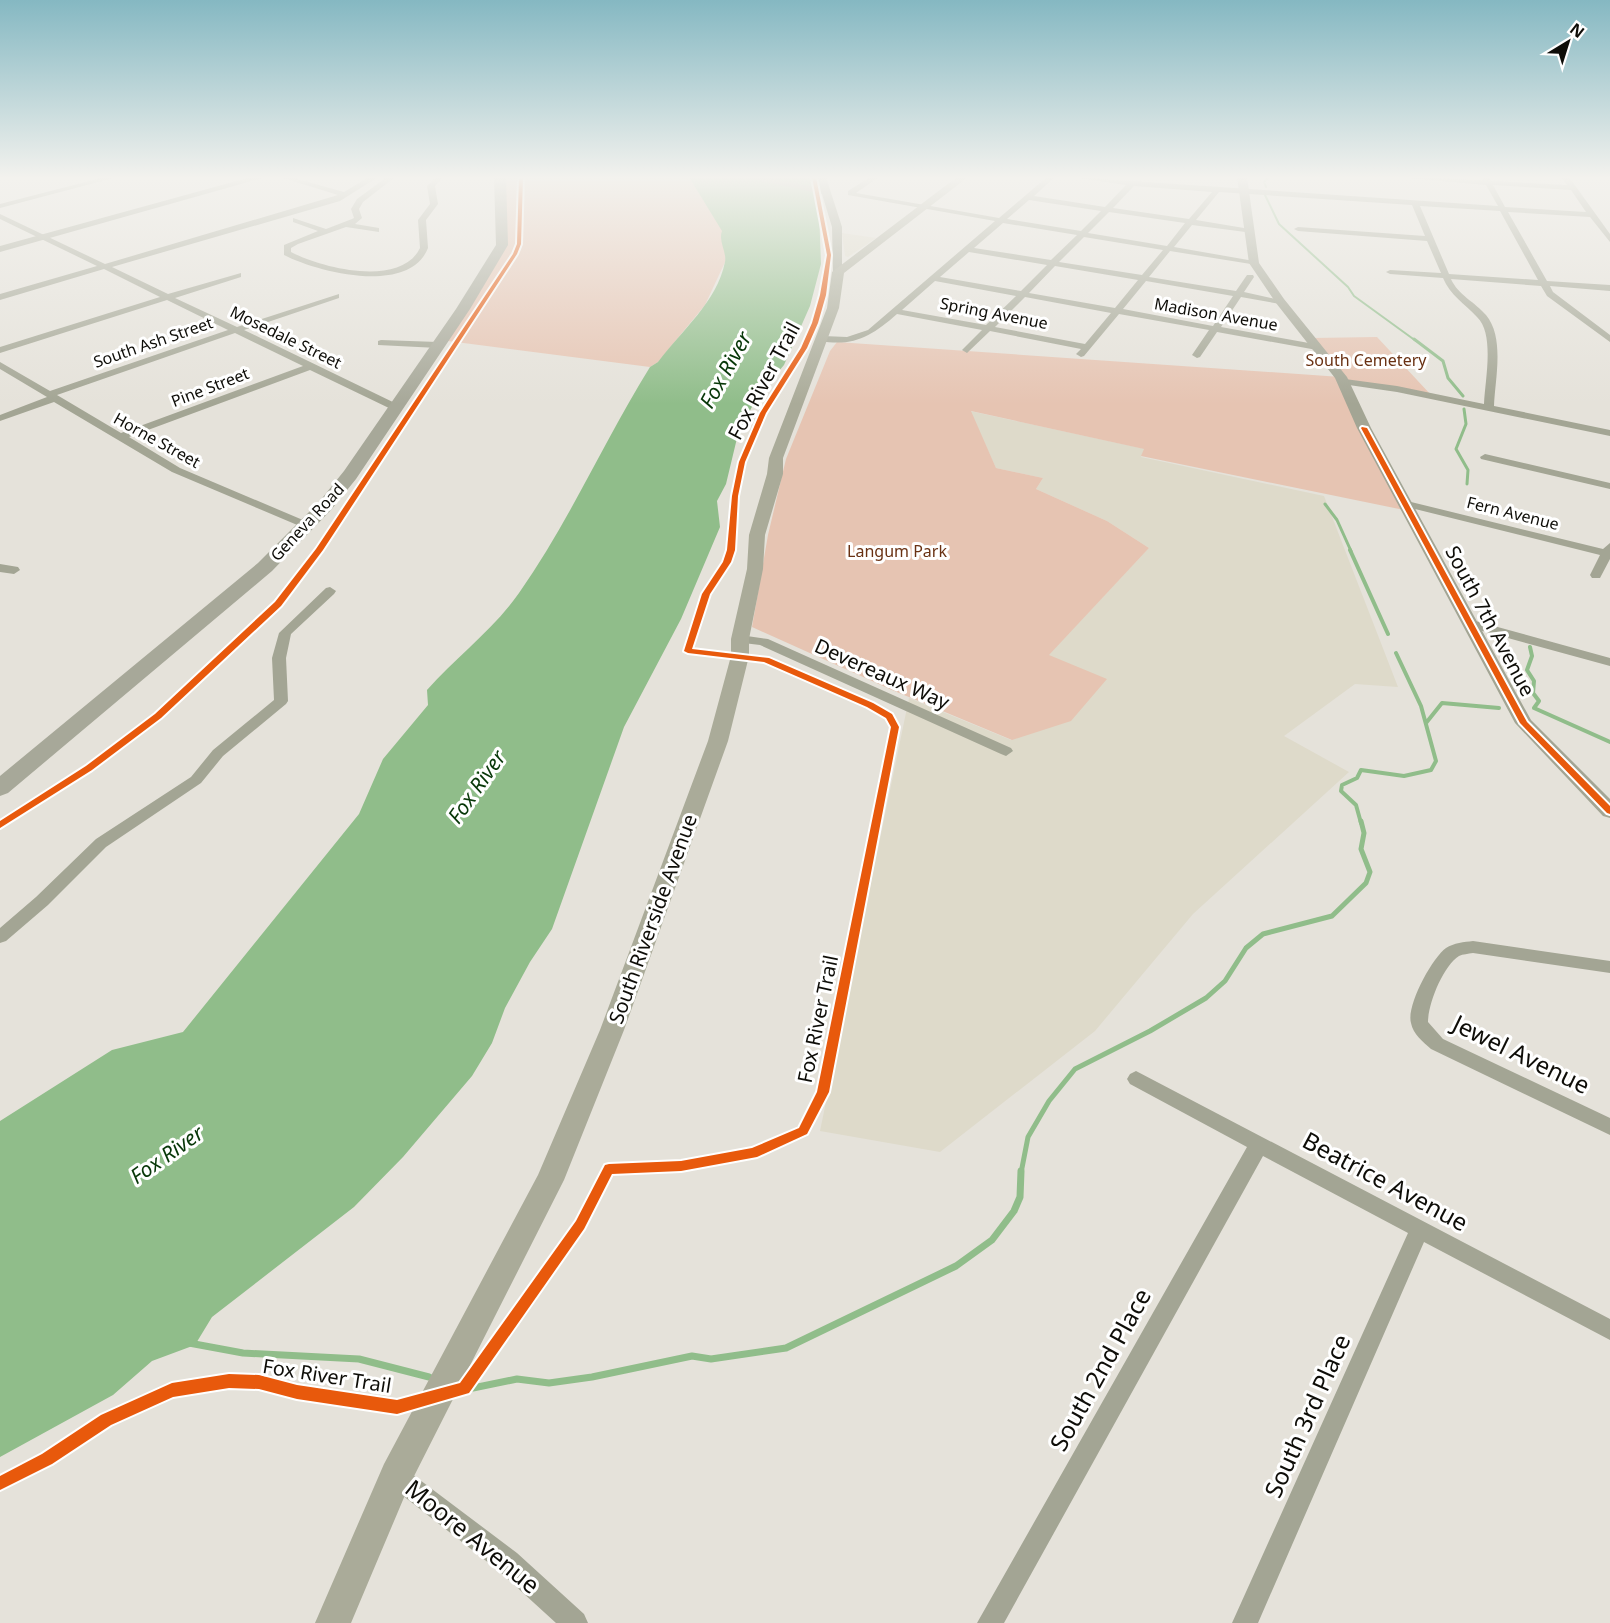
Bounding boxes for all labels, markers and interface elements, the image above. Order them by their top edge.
north arrow [1538,12,1598,72]
text: N [1565,18,1589,43]
street label: Spring Avenue [938,292,1050,334]
street label: Madison Avenue [1153,292,1279,336]
street label: Mosedale Street [226,300,346,374]
street label: South Ash Street [90,311,216,373]
street label: Fox River Trail [721,317,806,444]
water label: Fox River [693,325,758,413]
park label: South Cemetery [1306,349,1427,371]
street label: Pine Street [168,362,252,412]
street label: Horne Street [110,407,204,473]
street label: Geneva Road [265,478,349,566]
street label: Fern Avenue [1465,491,1561,535]
park label: Langum Park [847,540,947,562]
street label: South 7th Avenue [1439,541,1541,701]
street label: Devereaux Way [810,632,955,716]
water label: Fox River [441,743,513,829]
street label: South Riverside Avenue [602,810,703,1027]
street label: Fox River Trail [791,953,844,1085]
street label: Jewel Avenue [1446,1005,1596,1101]
water label: Fox River [124,1118,210,1190]
street label: Beatrice Avenue [1297,1123,1474,1238]
street label: South 2nd Place [1041,1282,1158,1456]
street label: South 3rd Place [1256,1328,1357,1502]
street label: Fox River Trail [261,1352,393,1399]
street label: Moore Avenue [399,1471,547,1600]

